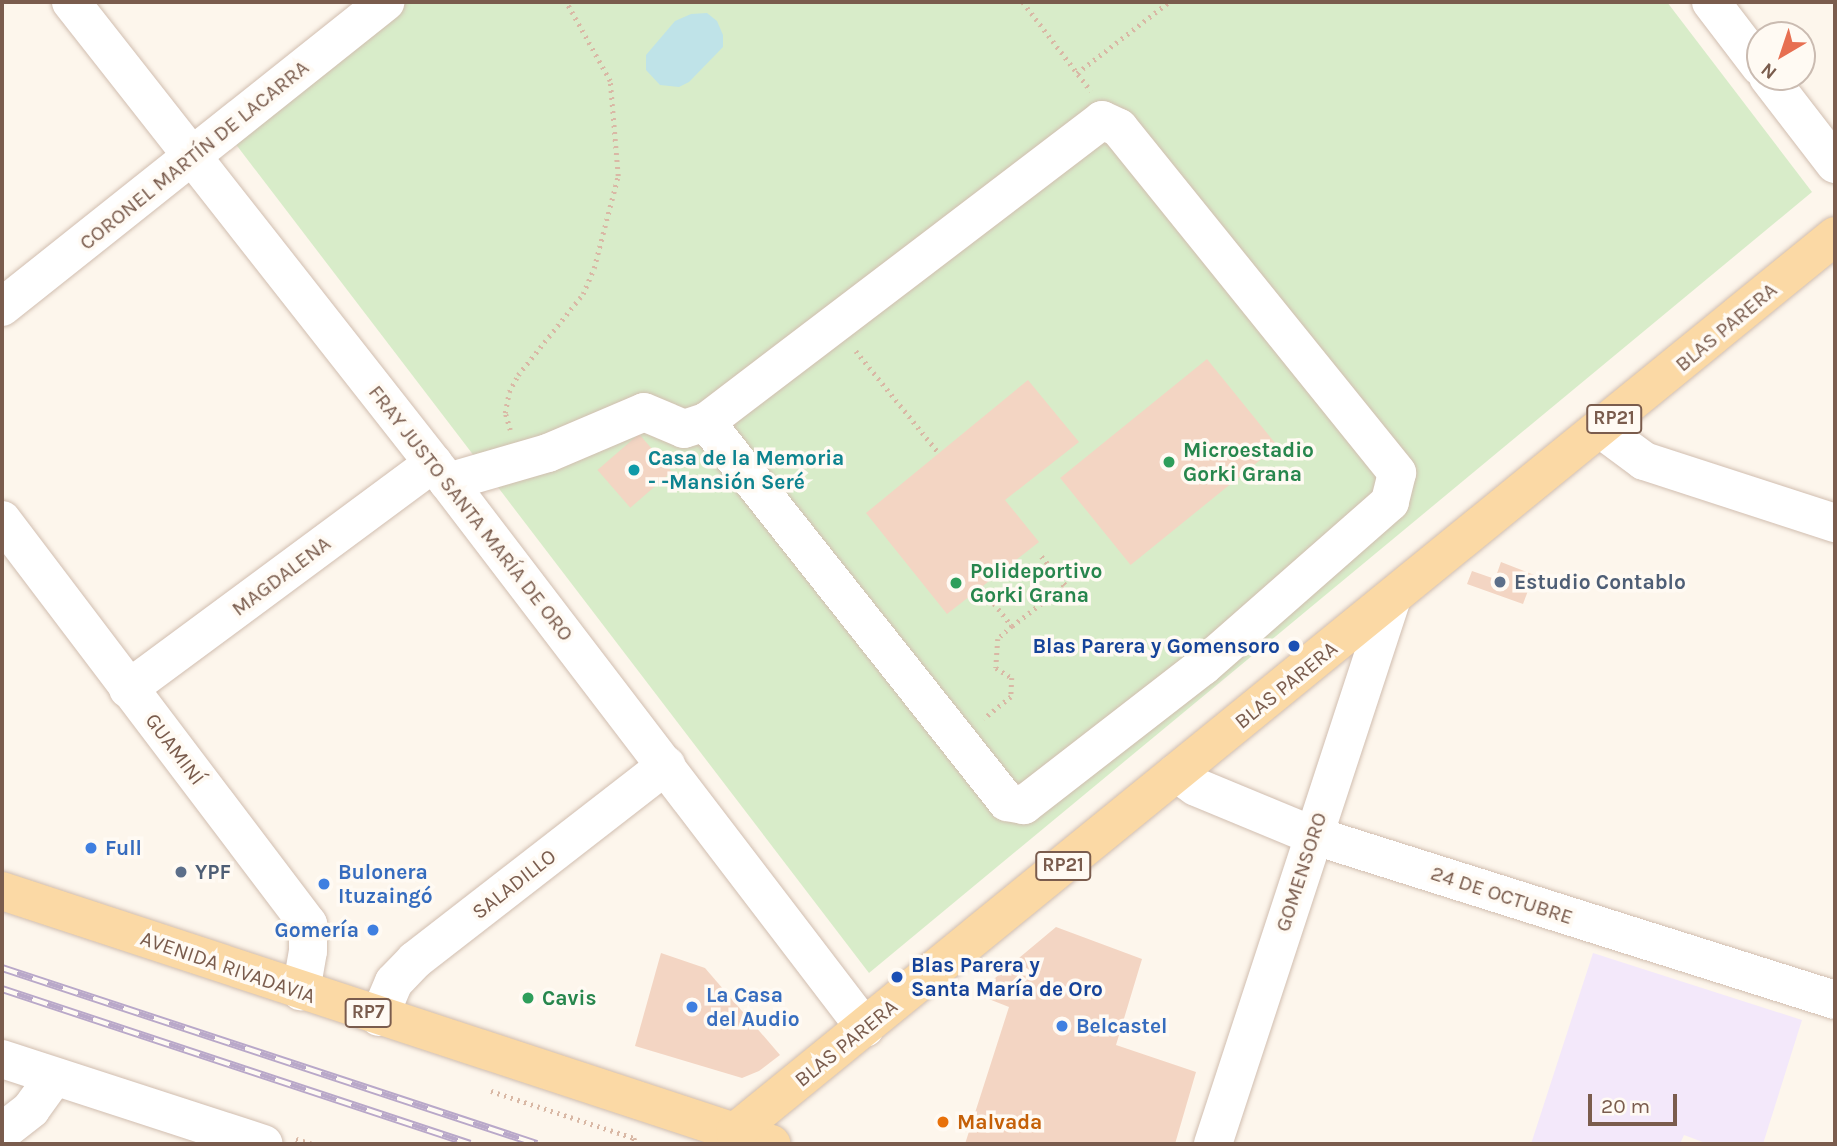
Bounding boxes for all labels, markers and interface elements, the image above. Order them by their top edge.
north arrow [1746,21,1816,91]
street label: CORONEL MARTÍN DE LACARRA [74,55,314,255]
text: N [1757,58,1781,84]
street label: BLAS PARERA [1670,277,1782,377]
street label: FRAY JUSTO SANTA MARÍA DE ORO [363,380,579,646]
road number: RP21 [1586,404,1642,434]
place label: Microestadio Gorki Grana [1183,437,1314,487]
place label: Casa de la Memoria - -Mansión Seré [648,445,844,495]
marker: Microestadio Gorki Grana [1161,454,1177,470]
marker: Casa de la Memoria - -Mansión Seré [626,462,642,478]
street label: MAGDALENA [227,531,335,621]
place label: Polideportivo Gorki Grana [970,558,1102,608]
place label: Estudio Contablo [1514,569,1686,595]
marker: Estudio Contablo [1492,574,1508,590]
marker: Polideportivo Gorki Grana [948,575,964,591]
place label: Blas Parera y Gomensoro [1032,633,1280,659]
street label: BLAS PARERA [1229,636,1343,734]
marker: Blas Parera y Gomensoro [1286,638,1302,654]
street label: GUAMINÍ [140,708,210,790]
street label: GOMENSORO [1270,809,1332,935]
place label: Full [105,835,142,861]
marker: Full [83,840,99,856]
street label: SALADILLO [467,843,561,925]
road number: RP21 [1035,850,1091,881]
place label: YPF [195,859,231,885]
place label: Bulonera Ituzaingó [338,859,433,909]
street label: 24 DE OCTUBRE [1428,860,1576,930]
marker: YPF [173,864,189,880]
marker: Bulonera Ituzaingó [316,876,332,892]
place label: Gomería [274,917,359,943]
marker: Gomería [365,922,381,938]
street label: AVENIDA RIVADAVIA [137,925,319,1009]
place label: Blas Parera y Santa María de Oro [911,952,1103,1002]
marker: Blas Parera y Santa María de Oro [889,969,905,985]
place label: La Casa del Audio [706,982,800,1032]
place label: Cavis [542,985,596,1011]
marker: Cavis [520,990,536,1006]
street label: BLAS PARERA [789,994,903,1092]
road number: RP7 [344,998,392,1028]
marker: La Casa del Audio [684,999,700,1015]
place label: Belcastel [1076,1013,1167,1039]
marker: Belcastel [1054,1018,1070,1034]
scale bar [1592,1080,1681,1124]
text: 20 m [1601,1094,1650,1118]
place label: Malvada [957,1109,1042,1135]
marker: Malvada [935,1114,951,1130]

